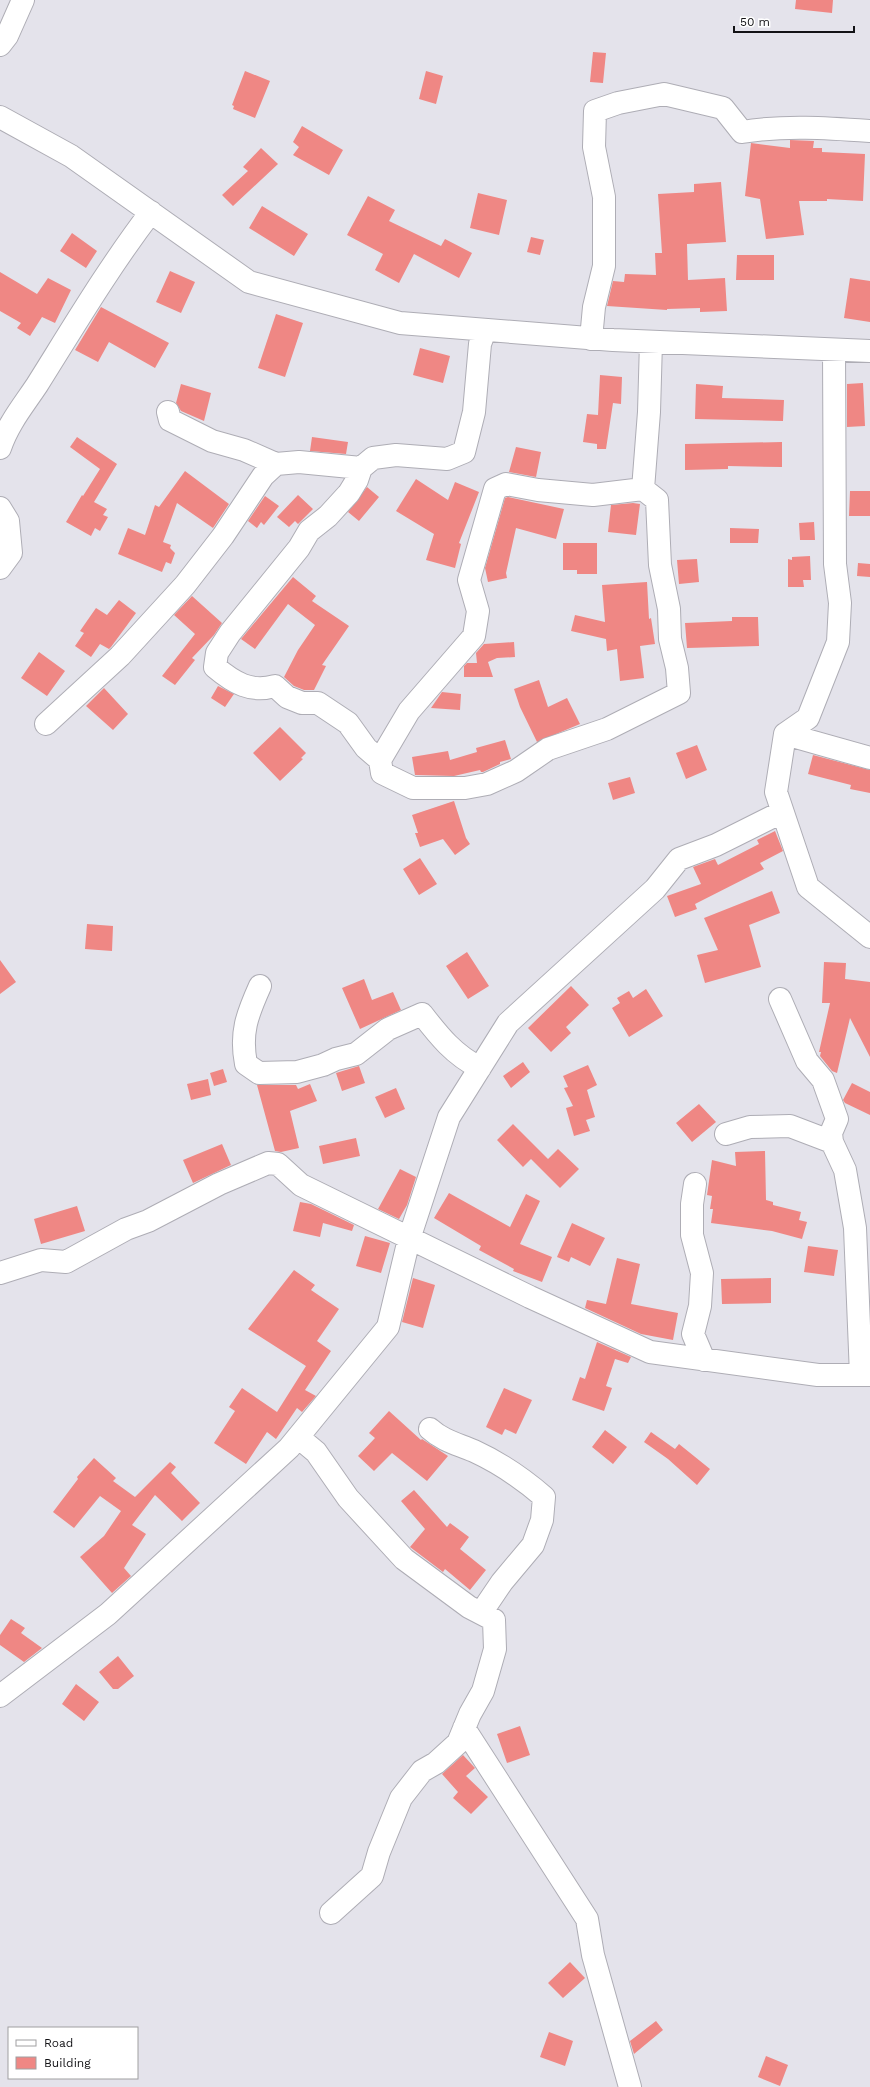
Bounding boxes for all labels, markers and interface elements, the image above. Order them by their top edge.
scale bar [734,8,854,34]
text: 50 m [740,15,770,29]
legend [8,2027,138,2079]
text: Road [44,2036,73,2050]
text: Building [44,2056,91,2070]

